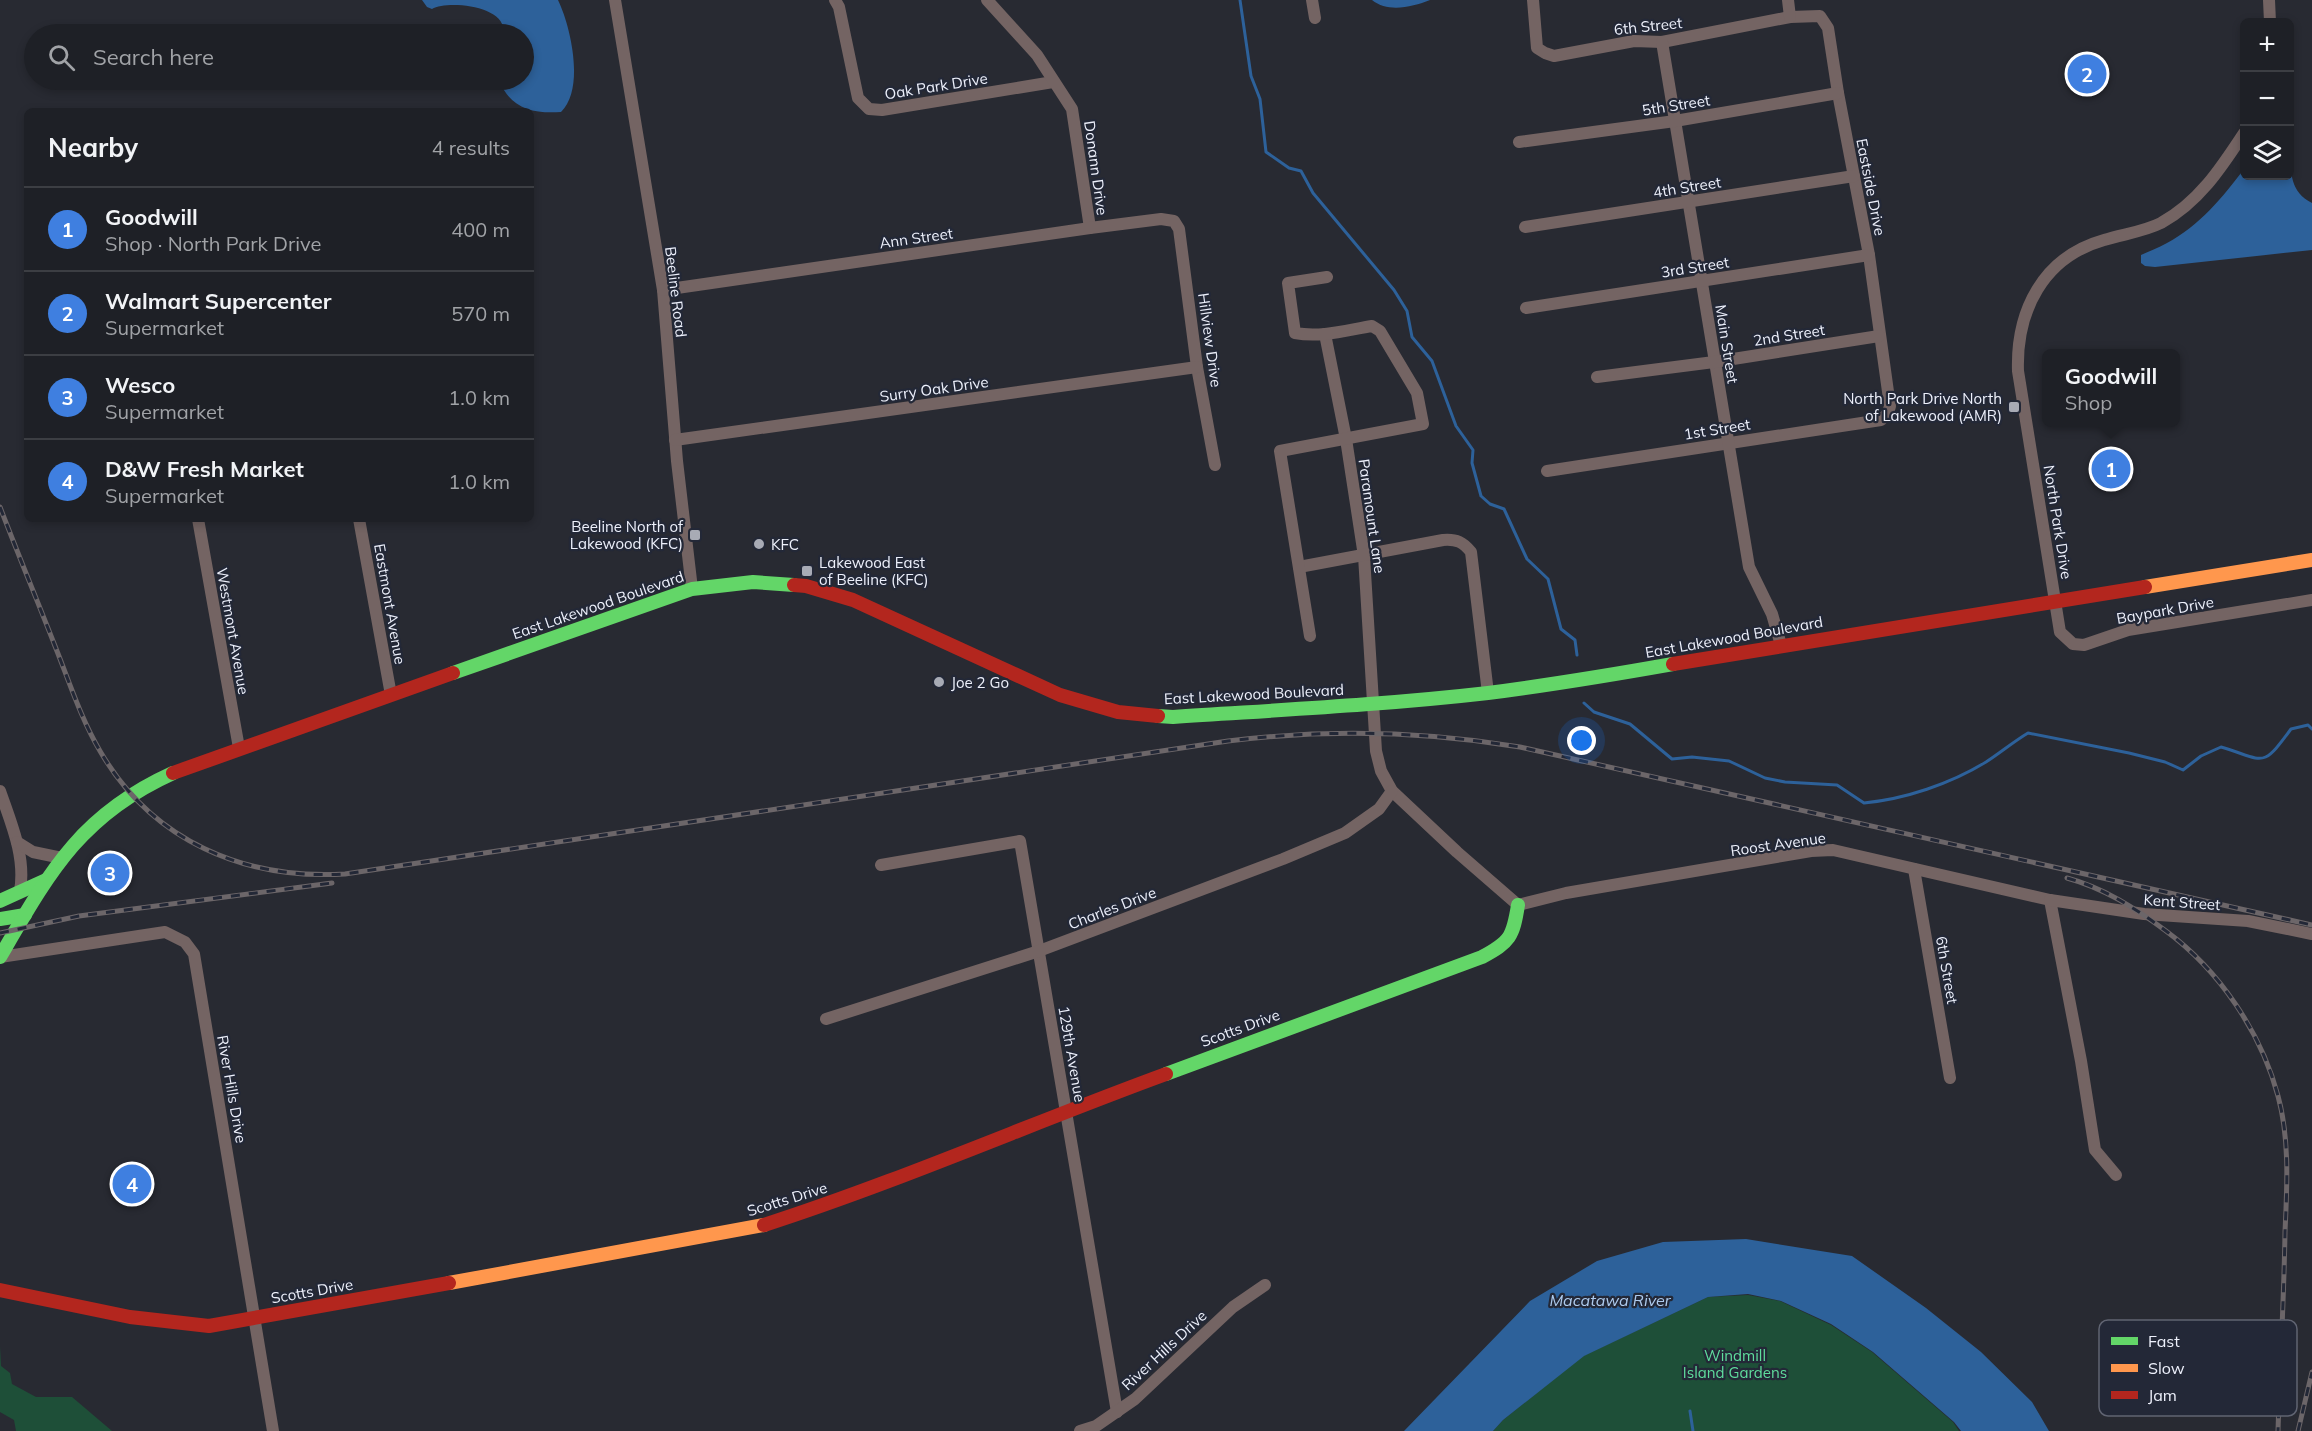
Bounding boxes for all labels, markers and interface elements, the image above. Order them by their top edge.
street label: 6th Street [1613,13,1683,39]
map controls [2240,18,2294,180]
button: + [2240,18,2294,72]
search box [24,24,534,90]
icon: search [45,41,78,74]
text: Search here [93,43,214,71]
pin: 2 [2068,52,2106,97]
street label: Oak Park Drive [883,68,989,104]
button: − [2240,72,2294,126]
street label: 5th Street [1641,90,1711,120]
street label: Donann Drive [1080,119,1112,217]
button: layers [2240,126,2294,180]
text: Nearby [48,131,138,164]
text: 4 results [432,135,510,160]
street label: Eastside Drive [1852,137,1890,237]
street label: 4th Street [1652,172,1722,202]
text: Goodwill [105,203,198,231]
text: 1 [62,217,74,242]
text: 400 m [451,217,510,242]
street label: Ann Street [878,223,954,253]
text: Shop · North Park Drive [105,231,321,256]
street label: Beeline Road [661,246,691,338]
street label: 3rd Street [1660,252,1730,282]
text: Walmart Supercenter [105,287,331,315]
street label: Hillview Drive [1194,292,1226,388]
text: 2 [62,301,74,326]
text: 570 m [451,301,510,326]
street label: Main Street [1711,303,1743,385]
text: Supermarket [105,315,224,340]
street label: 2nd Street [1752,320,1826,350]
popup [2042,349,2180,427]
text: Goodwill [2065,362,2157,390]
text: Wesco [105,371,175,399]
street label: Surry Oak Drive [878,372,990,406]
text: 3 [62,385,74,410]
text: 1.0 km [448,385,510,410]
place label: North Park Drive North of Lakewood (AMR) [1843,389,2002,425]
text: Shop [2065,390,2112,415]
text: Supermarket [105,399,224,424]
marker: North Park Drive North of Lakewood (AMR) [2007,400,2021,414]
street label: 1st Street [1682,414,1752,444]
pin: 1 [2092,446,2130,492]
text: D&W Fresh Market [105,455,304,483]
street label: Paramount Lane [1355,458,1389,574]
street label: North Park Drive [2040,464,2076,580]
text: 4 [62,469,74,494]
text: 1.0 km [448,469,510,494]
text: Supermarket [105,483,224,508]
place label: Beeline North of Lakewood (KFC) [570,517,684,553]
marker: Beeline North of Lakewood (KFC) [688,528,702,542]
place label: KFC [771,535,799,554]
marker: KFC [752,537,766,551]
street label: Eastmont Avenue [370,542,410,666]
place label: Lakewood East of Beeline (KFC) [819,553,929,589]
marker: Lakewood East of Beeline (KFC) [800,564,814,578]
street label: Westmont Avenue [212,566,254,696]
street label: East Lakewood Boulevard [510,567,686,643]
street label: Baypark Drive [2115,592,2215,628]
street label: East Lakewood Boulevard [1644,612,1824,662]
place label: Joe 2 Go [951,673,1009,692]
marker: Joe 2 Go [932,675,946,689]
street label: East Lakewood Boulevard [1164,680,1344,708]
your location [1567,726,1596,755]
street label: Roost Avenue [1729,828,1827,860]
pin: 3 [90,850,130,896]
street label: Charles Drive [1065,882,1159,934]
street label: Kent Street [2143,890,2221,914]
street label: 6th Street [1932,935,1962,1005]
street label: 129th Avenue [1054,1004,1090,1104]
street label: Scotts Drive [1198,1005,1282,1051]
street label: River Hills Drive [213,1034,251,1144]
pin: 4 [112,1162,152,1206]
street label: Scotts Drive [745,1178,829,1220]
street label: Scotts Drive [269,1274,355,1308]
water label: Macatawa River [1549,1290,1672,1310]
street label: River Hills Drive [1118,1306,1210,1394]
legend [2099,1320,2297,1416]
text: Fast [2148,1331,2180,1351]
park label: Windmill Island Gardens [1683,1346,1787,1382]
text: Slow [2148,1358,2185,1378]
text: Jam [2148,1385,2177,1405]

